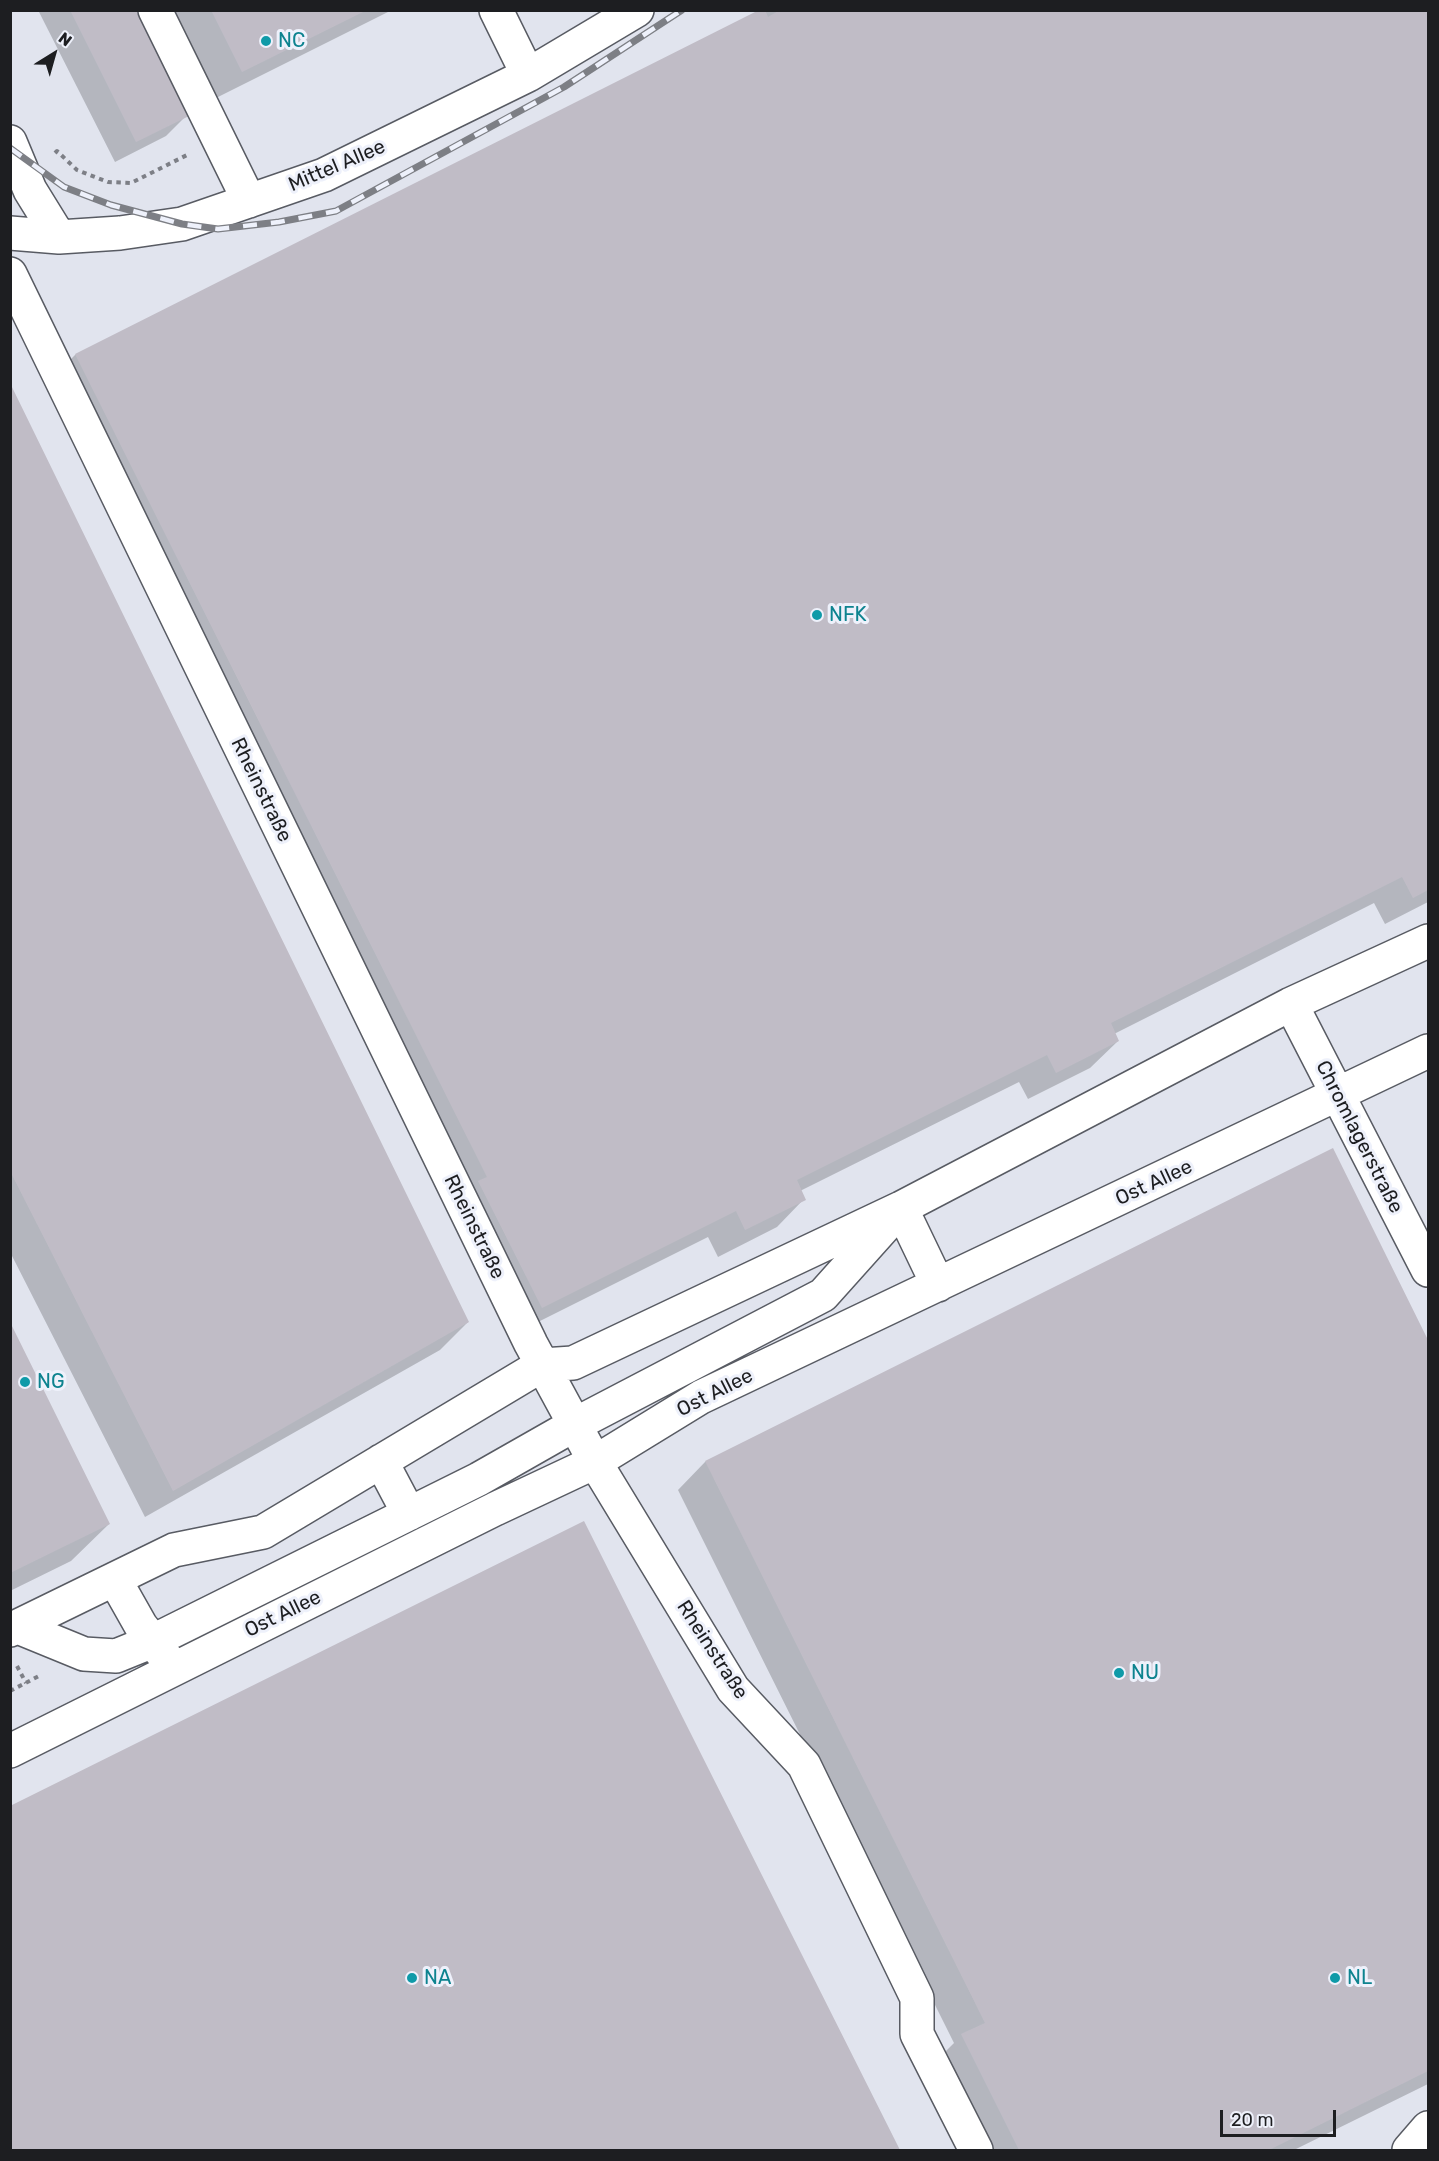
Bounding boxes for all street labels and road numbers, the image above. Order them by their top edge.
street label: Mittel Allee [285,135,389,197]
street label: Rheinstraße [225,734,297,846]
street label: Chromlagerstraße [1310,1057,1408,1217]
street label: Ost Allee [1112,1155,1196,1211]
street label: Rheinstraße [438,1171,510,1283]
street label: Ost Allee [673,1364,757,1422]
street label: Ost Allee [241,1585,325,1643]
street label: Rheinstraße [671,1596,753,1704]

